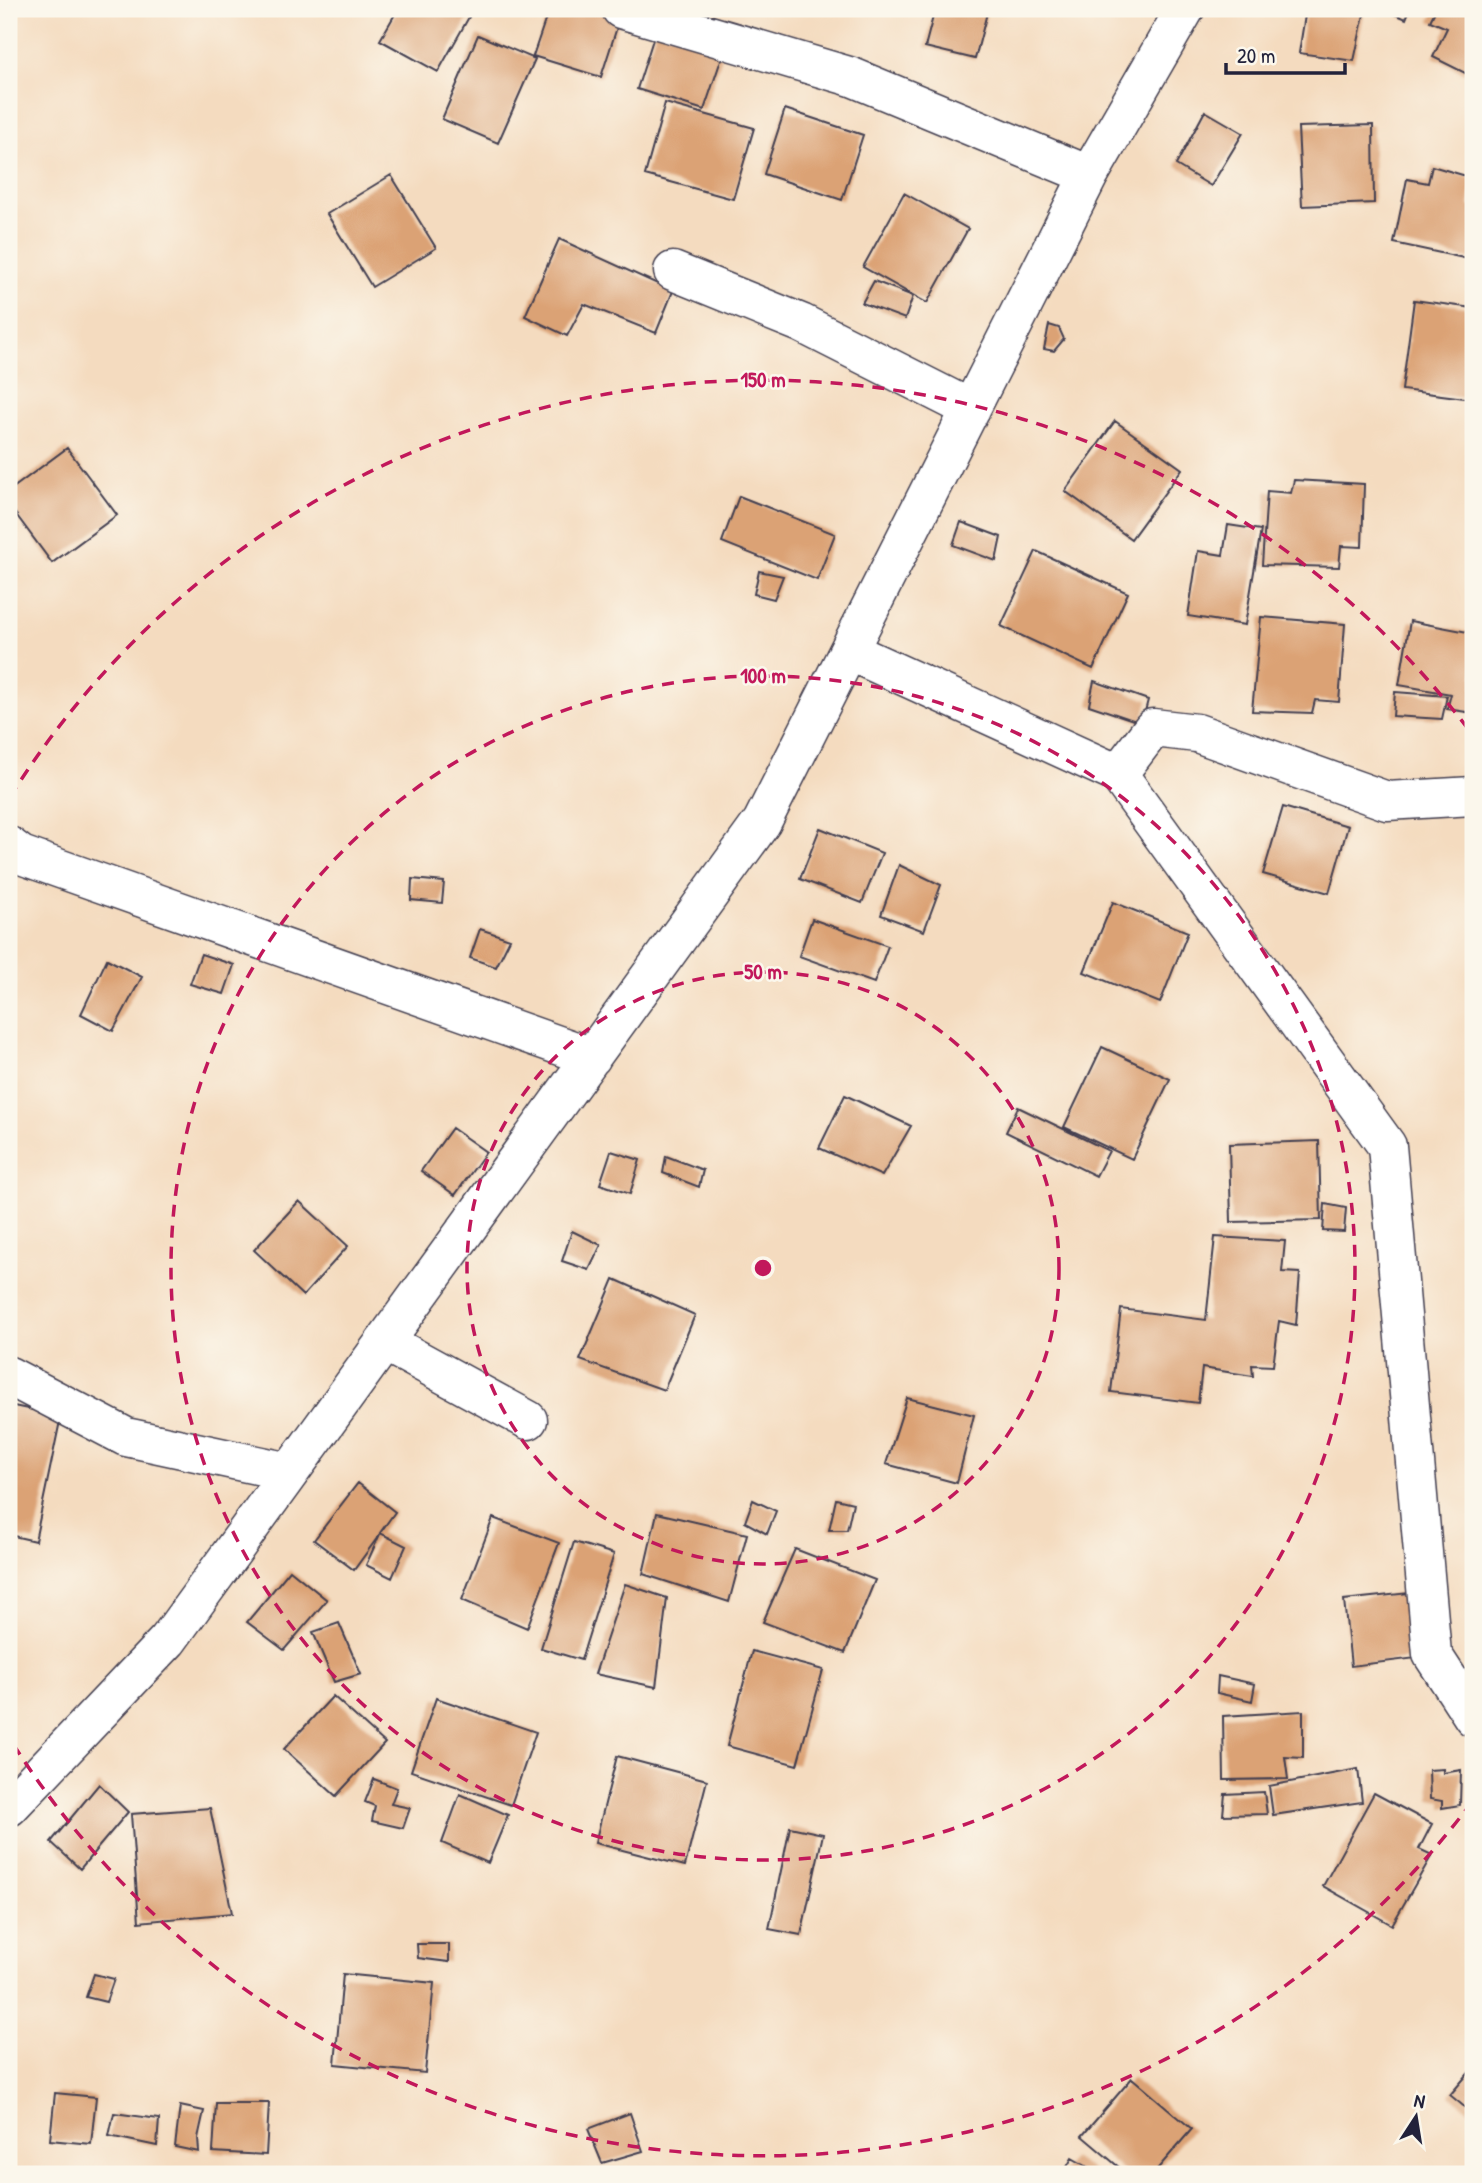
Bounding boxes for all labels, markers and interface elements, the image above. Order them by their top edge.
scale bar [1226,32,1346,76]
text: 20 m [1237,41,1275,70]
text: 150 m [740,365,786,394]
text: 100 m [740,661,786,690]
text: 50 m [744,957,782,986]
centre of rings [751,1256,775,1280]
north arrow [1380,2082,1450,2152]
text: N [1412,2087,1427,2114]

